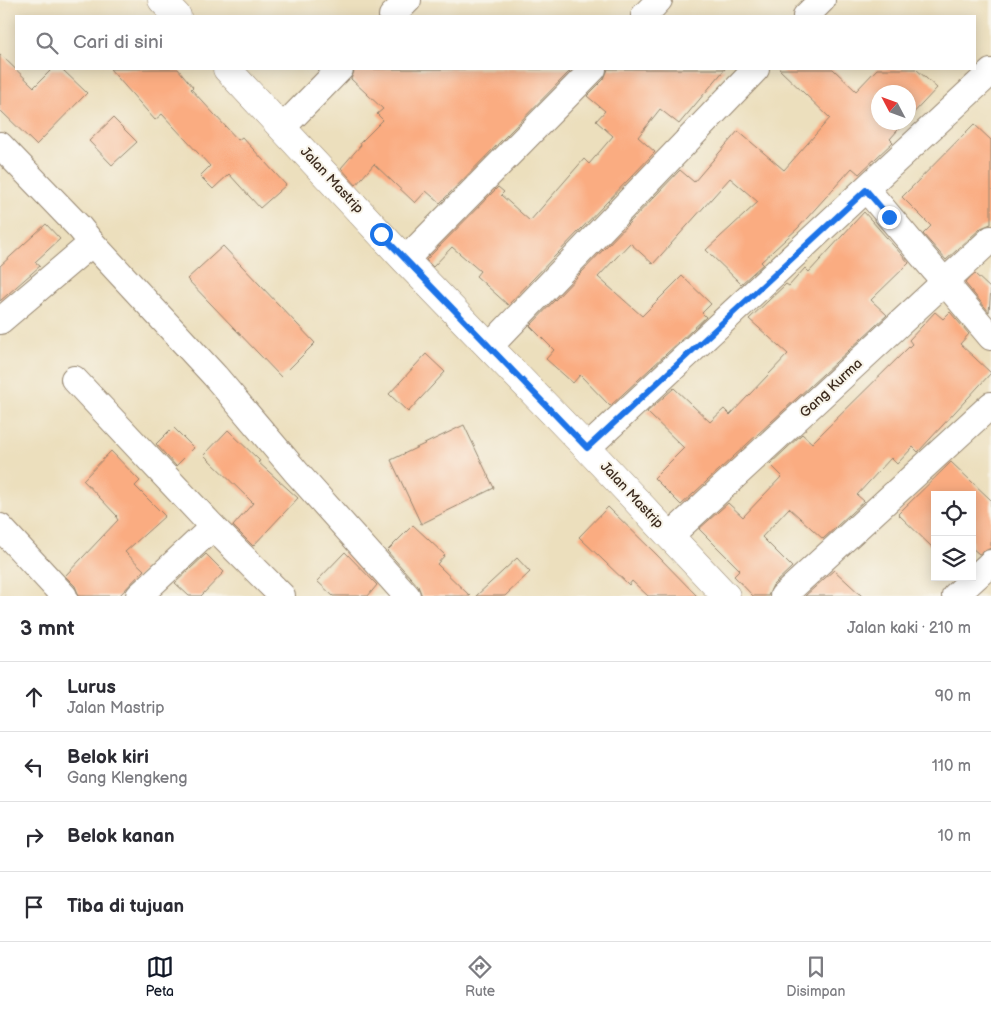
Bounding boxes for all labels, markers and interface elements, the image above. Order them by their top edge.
search box [15,15,976,70]
icon: search [33,29,61,57]
text: Cari di sini [73,31,163,54]
north arrow [871,85,916,130]
street label: Jalan Mastrip [297,143,367,217]
route end [878,206,901,229]
route start [370,223,393,246]
street label: Gang Kurma [796,355,866,421]
street label: Jalan Mastrip [597,458,667,532]
map controls [931,491,976,581]
button: locate [931,491,976,536]
button: layers [931,536,976,581]
text: 3 mnt [20,616,75,641]
text: Jalan kaki · 210 m [847,619,971,638]
text: Lurus [67,676,116,699]
icon: ahead [20,683,48,711]
text: 90 m [935,687,971,706]
text: Jalan Mastrip [67,699,164,718]
text: Belok kiri [67,746,149,769]
icon: left [20,753,48,781]
text: 110 m [932,757,971,776]
text: Gang Klengkeng [67,769,187,788]
icon: right [20,823,48,851]
text: Belok kanan [67,825,175,848]
text: 10 m [938,827,971,846]
icon: arrive [20,893,48,921]
text: Tiba di tujuan [67,895,184,918]
tab: Peta [146,953,174,1000]
tab: Rute [465,953,495,1000]
tab: Disimpan [786,953,845,1000]

